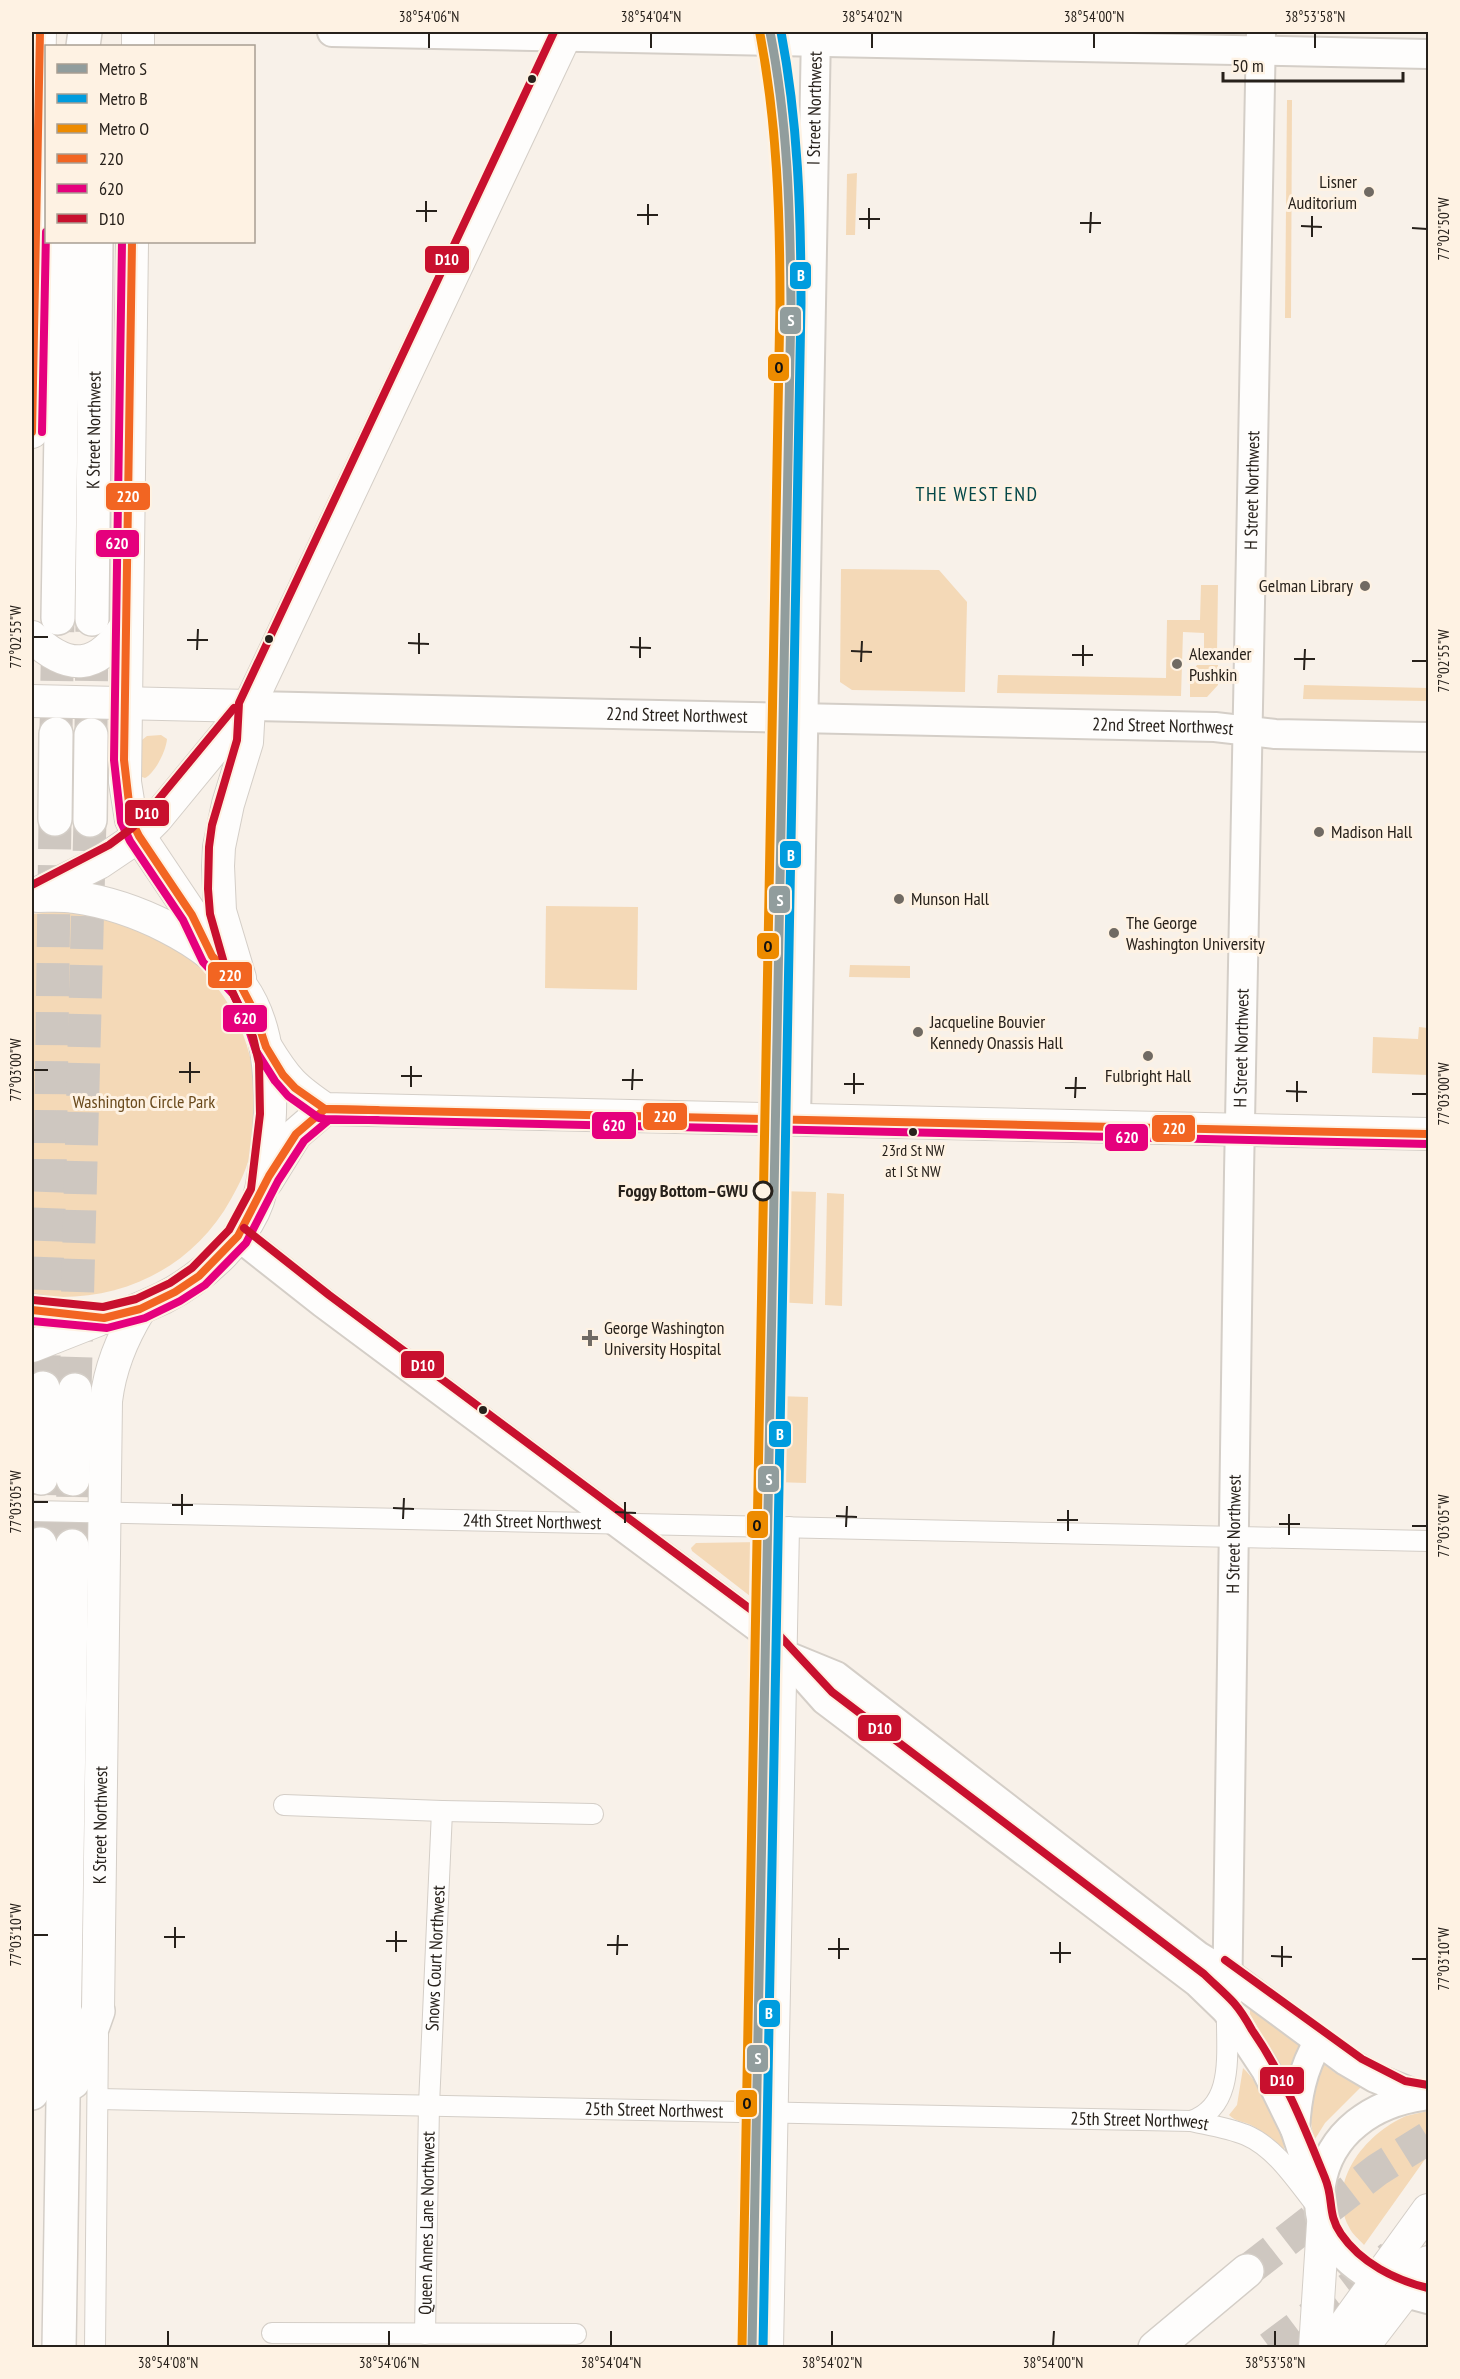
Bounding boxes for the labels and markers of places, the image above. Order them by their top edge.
unlabelled marker [526,73,538,85]
place label: Lisner Auditorium [1288,170,1357,214]
marker: Lisner Auditorium [1362,185,1376,199]
place label: Gelman Library [1259,574,1353,597]
marker: Gelman Library [1358,579,1372,593]
unlabelled marker [263,633,275,645]
place label: Alexander Pushkin [1189,642,1252,686]
marker: Alexander Pushkin [1170,657,1184,671]
place label: Madison Hall [1331,820,1413,843]
marker: Madison Hall [1312,825,1326,839]
place label: Munson Hall [911,887,990,910]
marker: Munson Hall [892,892,906,906]
place label: The George Washington University [1126,911,1265,955]
marker: The George Washington University [1107,926,1121,940]
place label: Jacqueline Bouvier Kennedy Onassis Hall [929,1010,1064,1054]
marker: Jacqueline Bouvier Kennedy Onassis Hall [911,1025,925,1039]
marker: Fulbright Hall [1141,1049,1155,1063]
place label: Fulbright Hall [1105,1064,1192,1087]
marker: 23rd St NW at I St NW [907,1126,919,1138]
place label: 23rd St NW at I St NW [881,1140,945,1181]
place label: Foggy Bottom–GWU [618,1179,748,1202]
marker: Foggy Bottom–GWU [753,1181,773,1201]
place label: George Washington University Hospital [604,1316,724,1360]
marker: George Washington University Hospital [581,1329,599,1347]
unlabelled marker [477,1404,489,1416]

